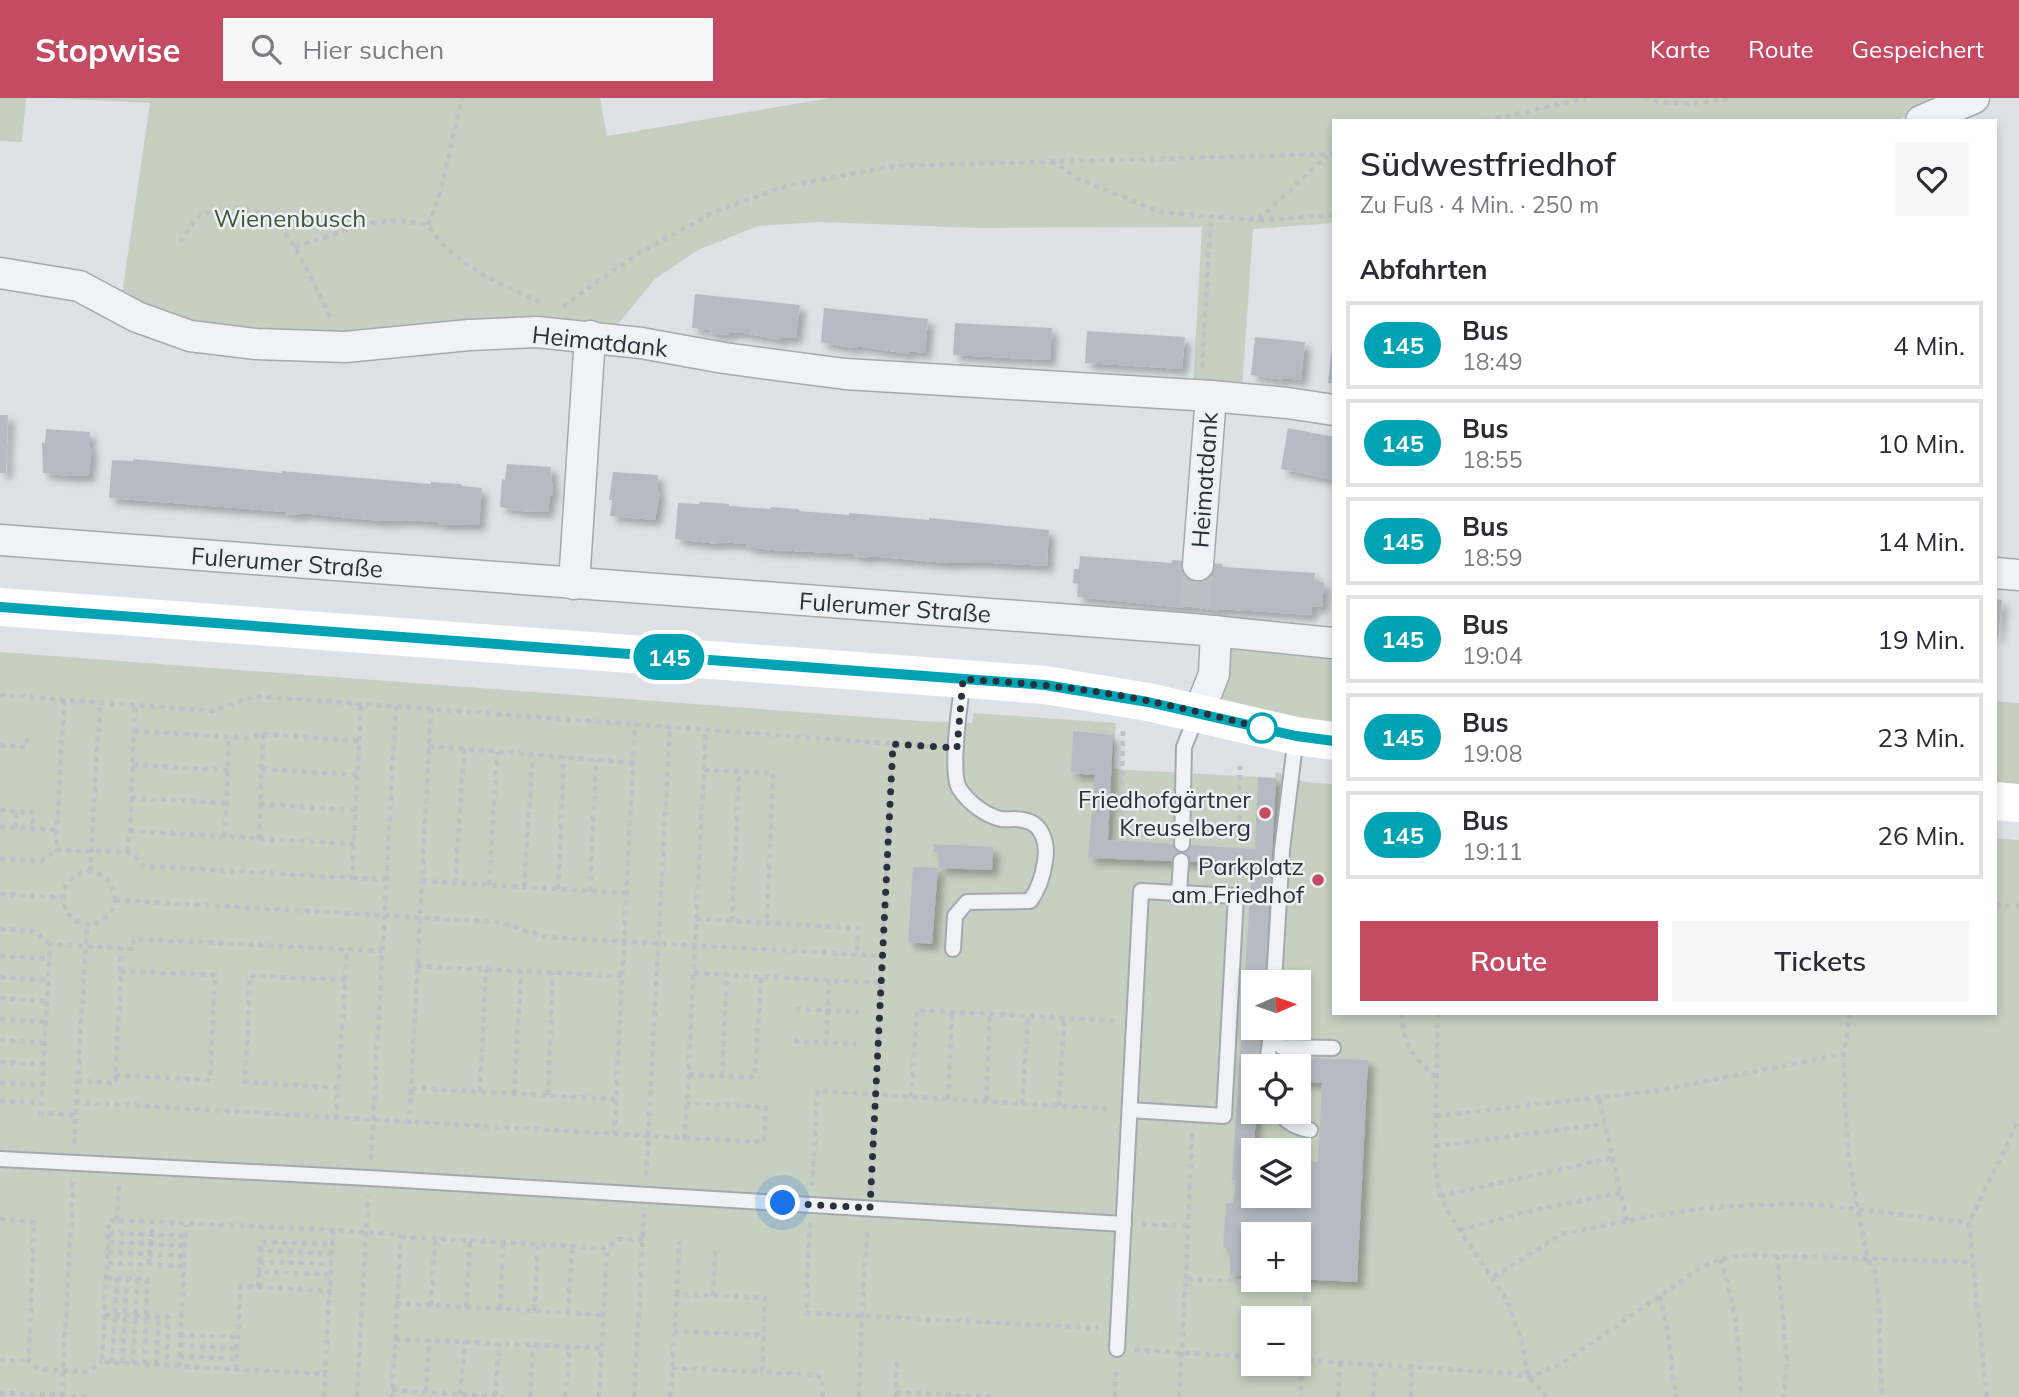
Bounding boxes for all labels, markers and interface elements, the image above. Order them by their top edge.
search box [223,18,713,81]
text: Stopwise [35,29,181,70]
icon: search [247,30,285,68]
text: Hier suchen [303,33,444,66]
text: Karte [1650,34,1710,64]
text: Route [1748,34,1814,64]
text: Gespeichert [1852,34,1984,64]
button: heart [1895,142,1969,216]
text: Südwestfriedhof [1360,143,1616,184]
text: Zu Fuß · 4 Min. · 250 m [1360,190,1599,219]
park label: Wienenbusch [214,203,366,233]
text: Abfahrten [1360,253,1487,286]
text: Bus [1462,314,1508,347]
street label: Heimatdank [531,319,670,363]
text: 4 Min. [1893,329,1965,362]
text: 145 [1381,330,1424,360]
text: 18:49 [1462,347,1522,376]
street label: Heimatdank [1184,410,1224,549]
text: Bus [1462,412,1508,445]
text: 10 Min. [1877,427,1965,460]
text: 145 [1381,428,1424,458]
text: 18:55 [1462,445,1522,474]
text: Bus [1462,510,1508,543]
text: 14 Min. [1877,525,1965,558]
text: 145 [1381,526,1424,556]
street label: Fulerumer Straße [190,540,384,584]
text: 18:59 [1462,543,1522,572]
street label: Fulerumer Straße [798,585,992,629]
text: Bus [1462,608,1508,641]
text: 19 Min. [1877,623,1965,656]
text: 145 [1381,624,1424,654]
line badge: 145 [629,634,709,680]
text: 19:04 [1462,641,1522,670]
text: 145 [647,642,691,672]
text: Bus [1462,706,1508,739]
unlabelled marker [1247,713,1277,743]
text: 23 Min. [1877,721,1965,754]
text: 145 [1381,722,1424,752]
text: 19:08 [1462,739,1522,768]
place label: Friedhofgärtner Kreuselberg [1078,784,1251,842]
text: Bus [1462,804,1508,837]
marker: Friedhofgärtner Kreuselberg [1257,805,1273,821]
text: 26 Min. [1877,819,1965,852]
text: 145 [1381,820,1424,850]
text: 19:11 [1462,837,1522,866]
place label: Parkplatz am Friedhof [1171,851,1305,909]
marker: Parkplatz am Friedhof [1310,872,1326,888]
button: Route [1360,921,1658,1001]
button: Tickets [1672,921,1969,1001]
north arrow [1241,970,1311,1040]
map controls [1241,970,1311,1376]
button: locate [1241,1054,1311,1124]
button: layers [1241,1138,1311,1208]
your location [765,1185,800,1220]
button: + [1241,1222,1311,1292]
button: − [1241,1306,1311,1376]

